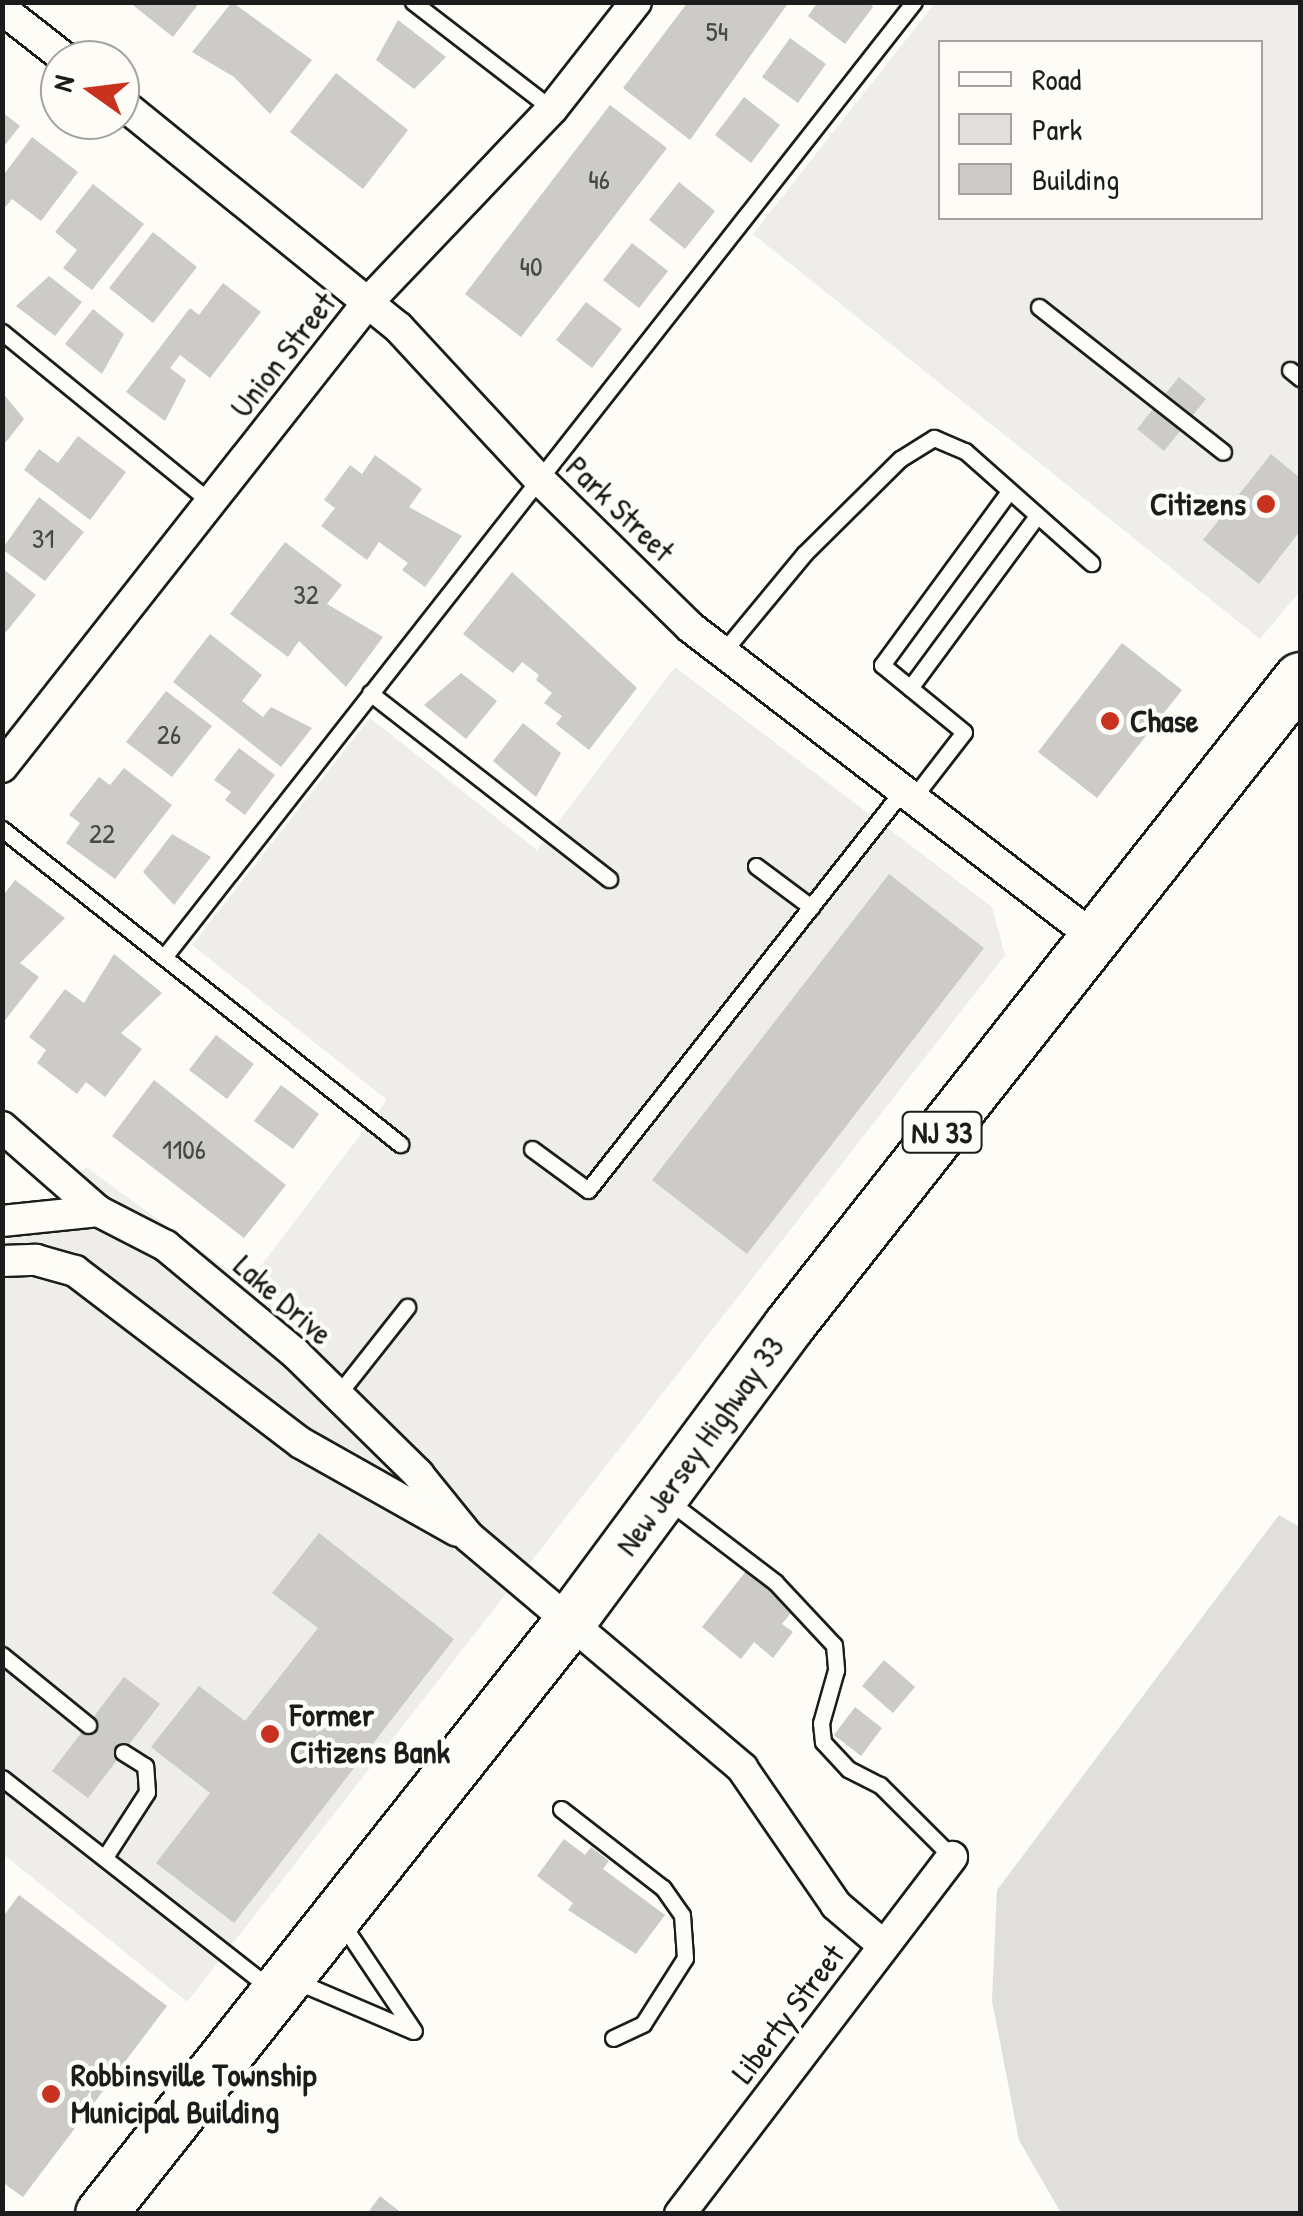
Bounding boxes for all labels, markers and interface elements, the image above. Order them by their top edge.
house number: 54 [706,14,728,48]
north arrow [40,40,140,140]
legend [938,40,1263,220]
text: Road [1032,59,1081,99]
text: N [43,71,83,95]
text: Park [1032,109,1082,149]
text: Building [1032,159,1119,199]
house number: 46 [588,162,610,196]
house number: 40 [519,249,543,283]
street label: Union Street [222,285,344,425]
street label: Park Street [558,448,682,570]
place label: Citizens [1150,485,1246,523]
marker: Citizens [1255,493,1277,515]
house number: 31 [32,521,54,555]
house number: 32 [293,577,319,611]
place label: Chase [1130,702,1199,740]
marker: Chase [1099,710,1121,732]
house number: 26 [157,717,181,751]
house number: 22 [89,816,115,850]
road number: NJ 33 [900,1107,984,1157]
house number: 1106 [162,1132,206,1166]
street label: Lake Drive [226,1247,340,1353]
street label: New Jersey Highway 33 [608,1329,792,1563]
place label: Former Citizens Bank [290,1697,450,1772]
marker: Former Citizens Bank [259,1723,281,1745]
street label: Liberty Street [723,1937,853,2091]
place label: Robbinsville Township Municipal Building [71,2057,316,2132]
marker: Robbinsville Township Municipal Building [40,2083,62,2105]

